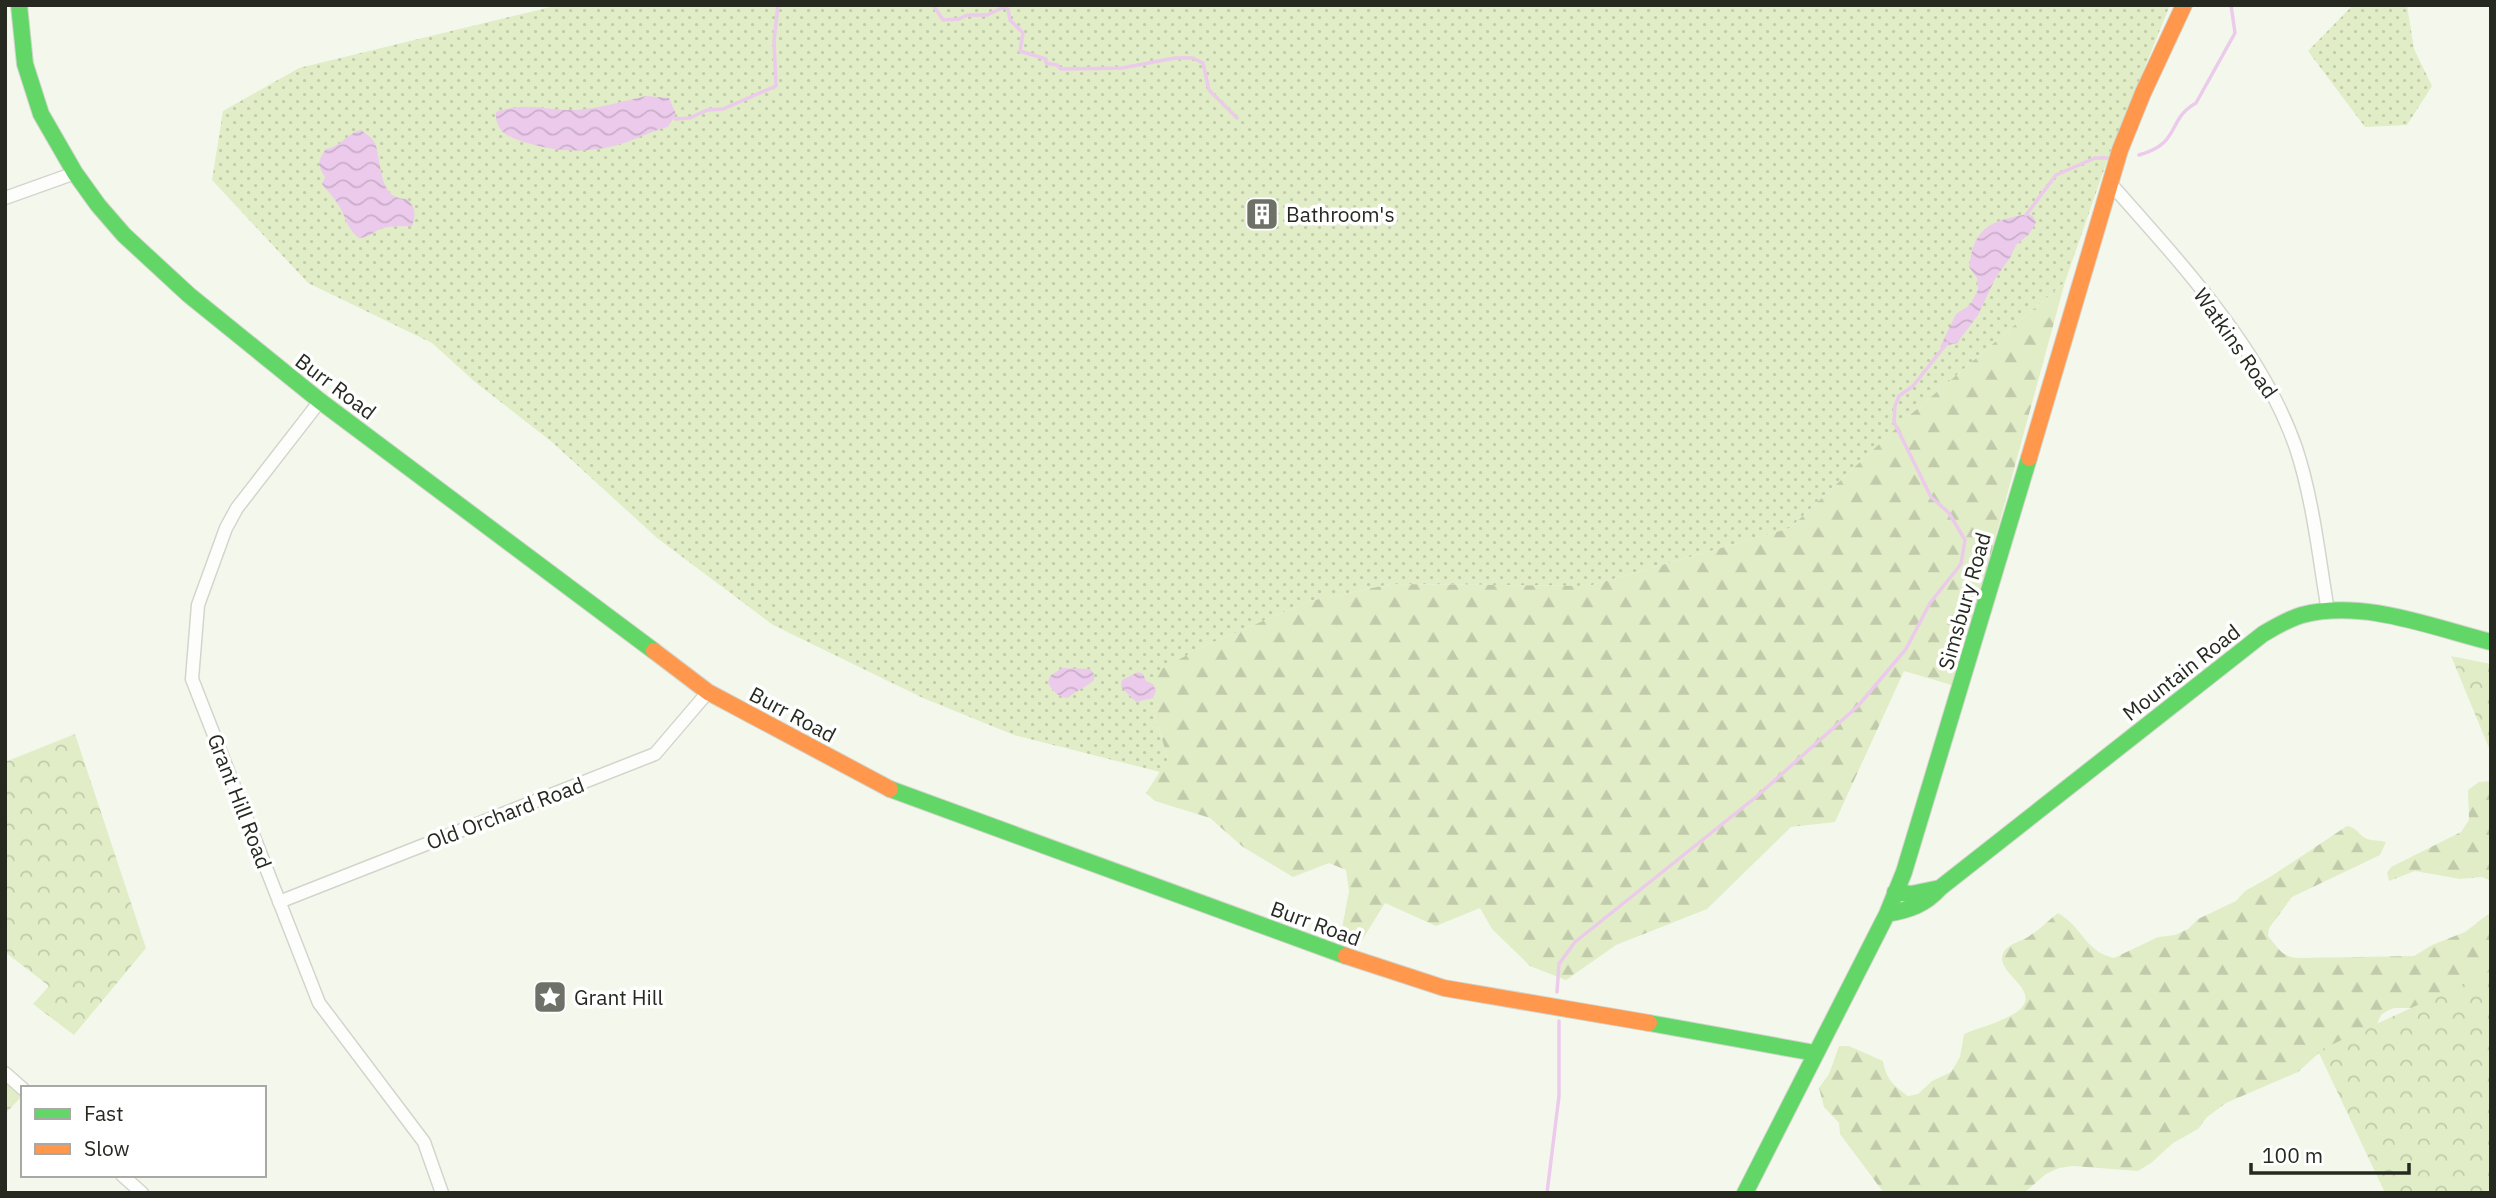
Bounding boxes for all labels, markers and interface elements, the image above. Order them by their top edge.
building icon: Bathroom's [1243,195,1281,233]
place label: Bathroom's [1286,200,1395,228]
street label: Watkins Road [2188,282,2284,404]
street label: Burr Road [290,346,382,426]
street label: Simsbury Road [1931,529,1997,673]
street label: Mountain Road [2117,617,2245,727]
street label: Burr Road [745,680,841,748]
street label: Grant Hill Road [201,730,279,872]
street label: Old Orchard Road [422,770,588,856]
street label: Burr Road [1267,894,1365,952]
place icon: Grant Hill [531,978,569,1016]
place label: Grant Hill [574,983,663,1011]
legend [21,1086,266,1177]
text: Fast [84,1099,124,1127]
scale bar [2251,1132,2408,1176]
text: Slow [84,1134,130,1162]
text: 100 m [2262,1141,2323,1169]

